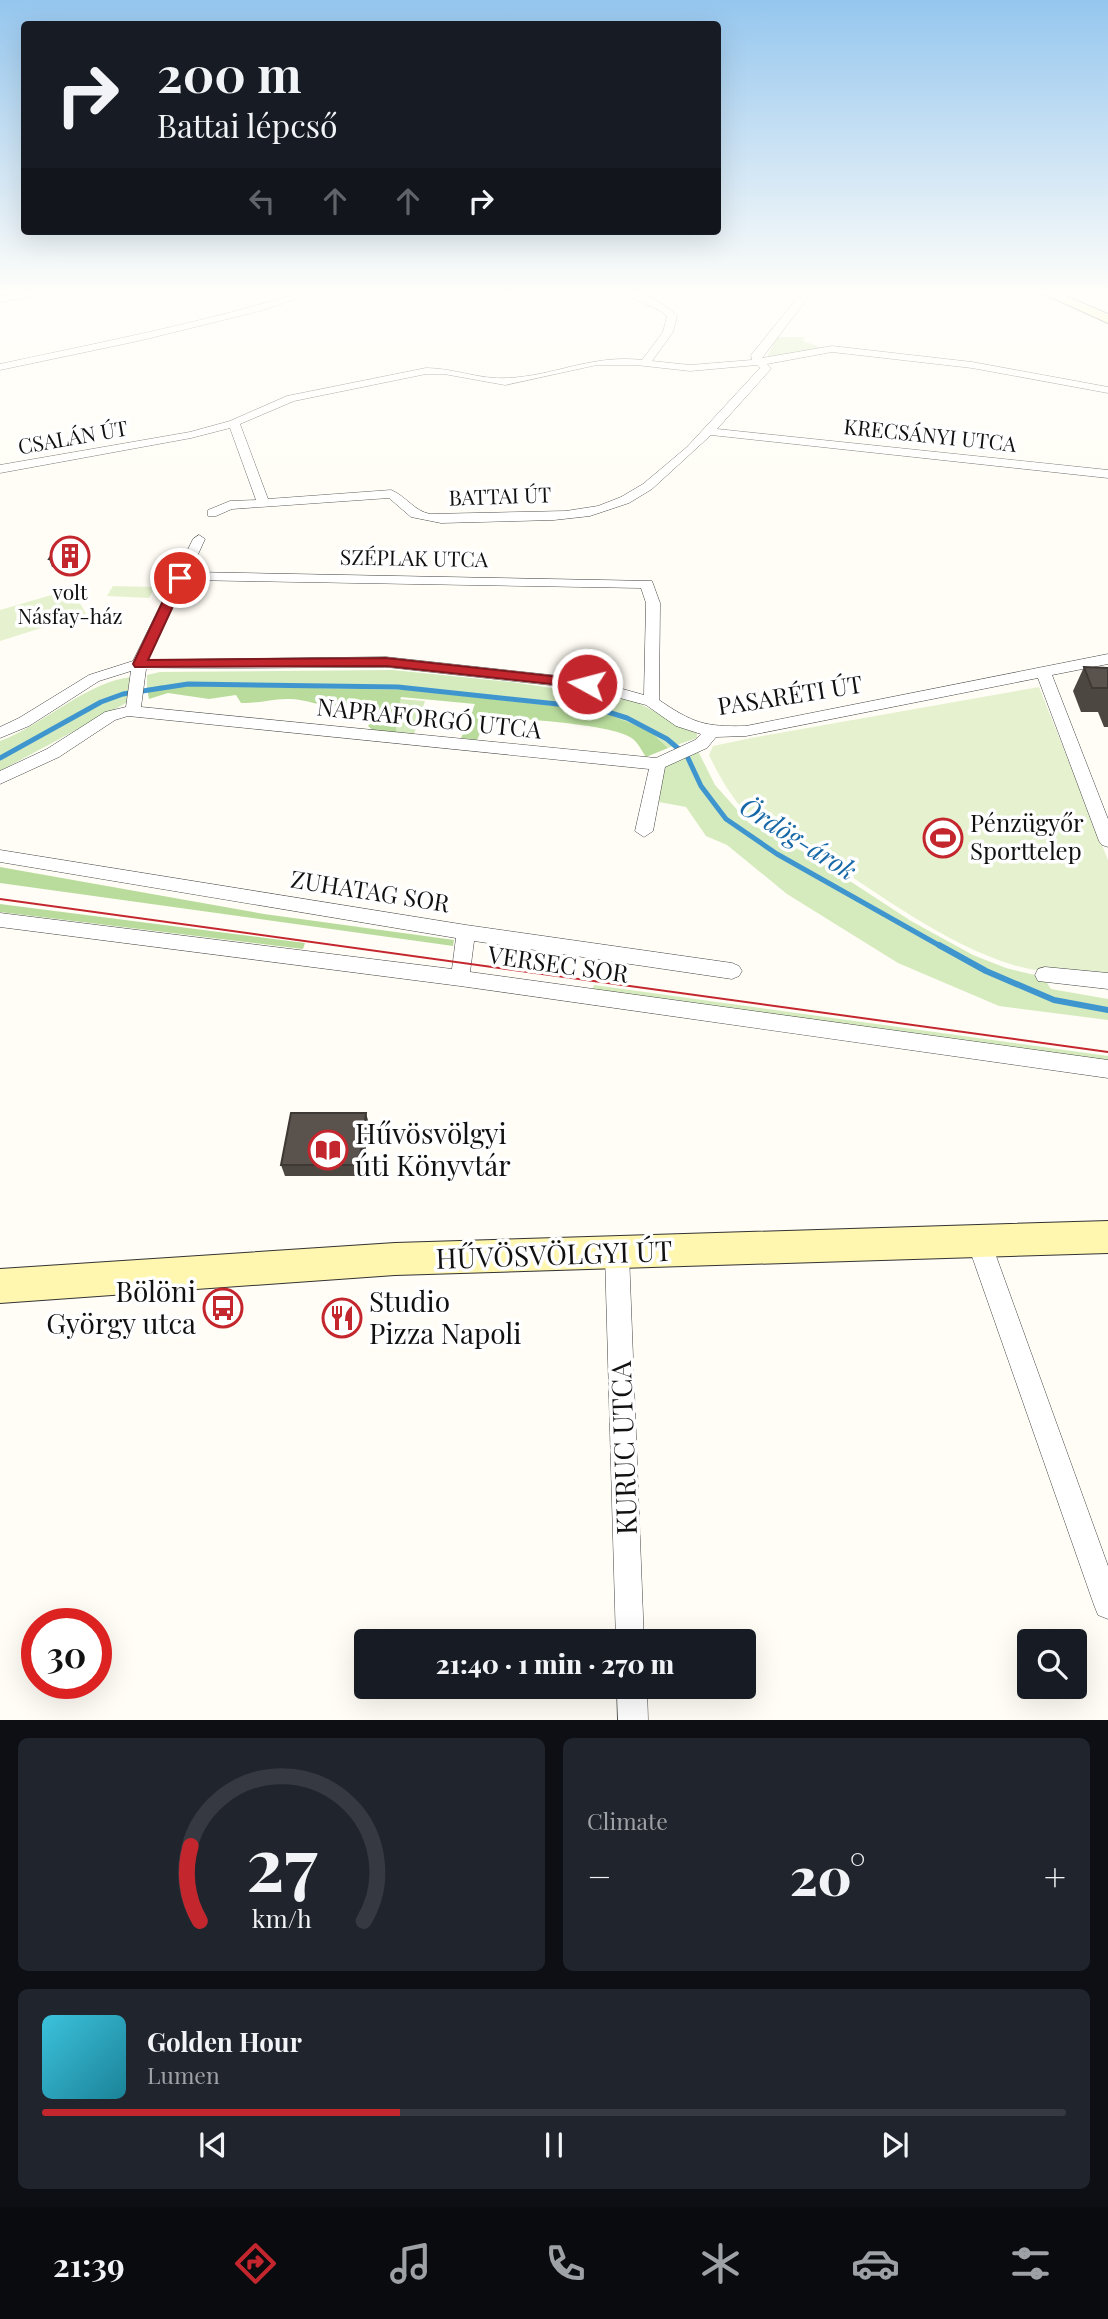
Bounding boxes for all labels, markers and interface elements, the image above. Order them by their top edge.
text: 200 m [157,40,302,105]
icon: right [42,49,133,140]
text: Battai lépcső [157,103,338,146]
icon: left [243,182,281,220]
icon: ahead [316,182,354,220]
icon: ahead [389,182,427,220]
icon: right [462,182,500,220]
street label: KRECSÁNYI UTCA [843,411,1019,457]
street label: CSALÁN ÚT [16,413,130,459]
street label: BATTAI ÚT [448,479,552,511]
building icon: volt Násfay-ház [49,535,91,577]
street label: SZÉPLAK UTCA [340,542,489,572]
pin [150,548,210,608]
icon: arrive [161,559,199,597]
place label: volt Násfay-ház [18,577,123,629]
position arrow [550,647,624,721]
street label: PASARÉTI ÚT [715,667,864,721]
street label: NAPRAFORGÓ UTCA [315,689,544,745]
water label: Ördög-árok [734,788,864,887]
place label: Pénzügyőr Sporttelep [970,806,1084,866]
sports icon: Pénzügyőr Sporttelep [922,817,964,859]
street label: ZUHATAG SOR [289,862,452,918]
street label: VERSEC SOR [485,937,631,989]
place label: Hűvösvölgyi úti Könyvtár [355,1114,511,1183]
library icon: Hűvösvölgyi úti Könyvtár [307,1129,349,1171]
street label: HŰVÖSVÖLGYI ÚT [435,1231,673,1276]
place label: Bölöni György utca [46,1272,196,1341]
place label: Studio Pizza Napoli [369,1282,522,1351]
bus stop icon: Bölöni György utca [202,1287,244,1329]
restaurant icon: Studio Pizza Napoli [321,1297,363,1339]
street label: KURUC UTCA [601,1360,644,1536]
speed limit sign: 30 [21,1608,112,1699]
map controls [1017,1629,1087,1699]
button: search [1017,1629,1087,1699]
text: 21:40 · 1 min · 270 m [436,1646,674,1681]
text: Climate [587,1805,668,1836]
text: 27 [246,1812,318,1909]
text: 20° [790,1840,866,1909]
text: − [587,1850,612,1901]
text: + [1044,1850,1066,1901]
text: km/h [252,1900,312,1933]
text: Golden Hour [147,2024,302,2059]
text: Lumen [147,2059,220,2090]
icon: previous [194,2126,232,2164]
icon: pause [535,2126,573,2164]
icon: next [876,2126,914,2164]
icon: directions [231,2239,280,2288]
icon: music [386,2239,435,2288]
icon: phone [541,2239,590,2288]
icon: climate [696,2239,745,2288]
icon: car [851,2239,900,2288]
icon: filters [1006,2239,1055,2288]
text: 21:39 [53,2242,125,2285]

